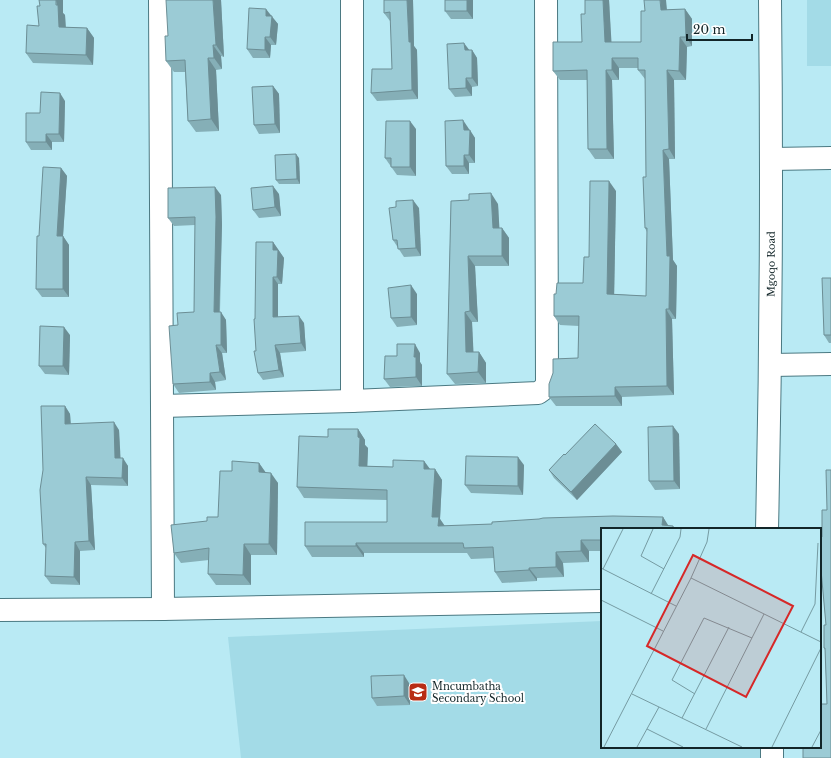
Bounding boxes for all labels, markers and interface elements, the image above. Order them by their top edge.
scale bar [687,16,752,42]
text: 20 m [693,22,725,37]
street label: Mgoqo Road [765,231,778,297]
inset map [601,528,821,748]
place label: Mncumbatha Secondary School [432,680,524,705]
school or university icon: Mncumbatha Secondary School [407,681,429,703]

